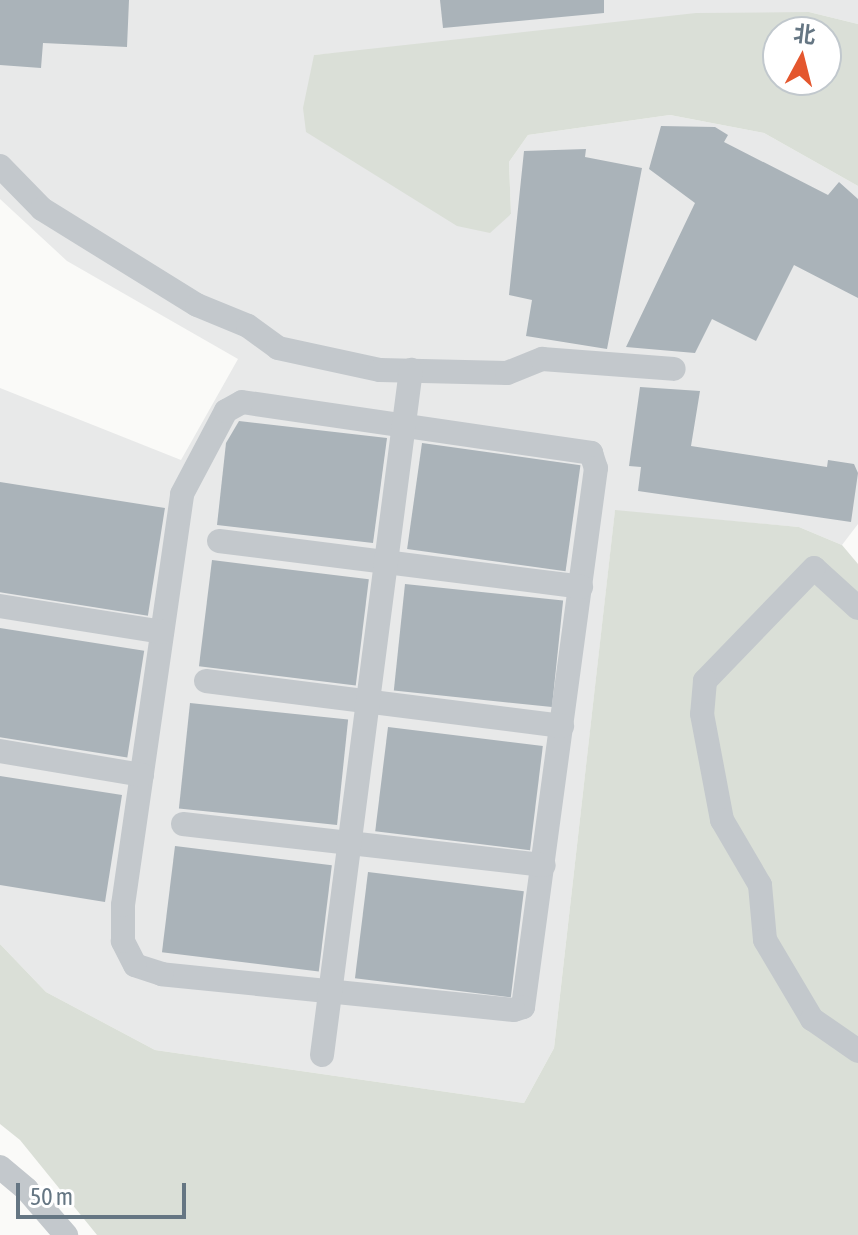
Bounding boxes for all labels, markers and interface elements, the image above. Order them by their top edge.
north arrow [762,16,842,96]
text: 北 [792,20,817,48]
scale bar [20,1167,190,1217]
text: 50 m [30,1183,73,1210]

